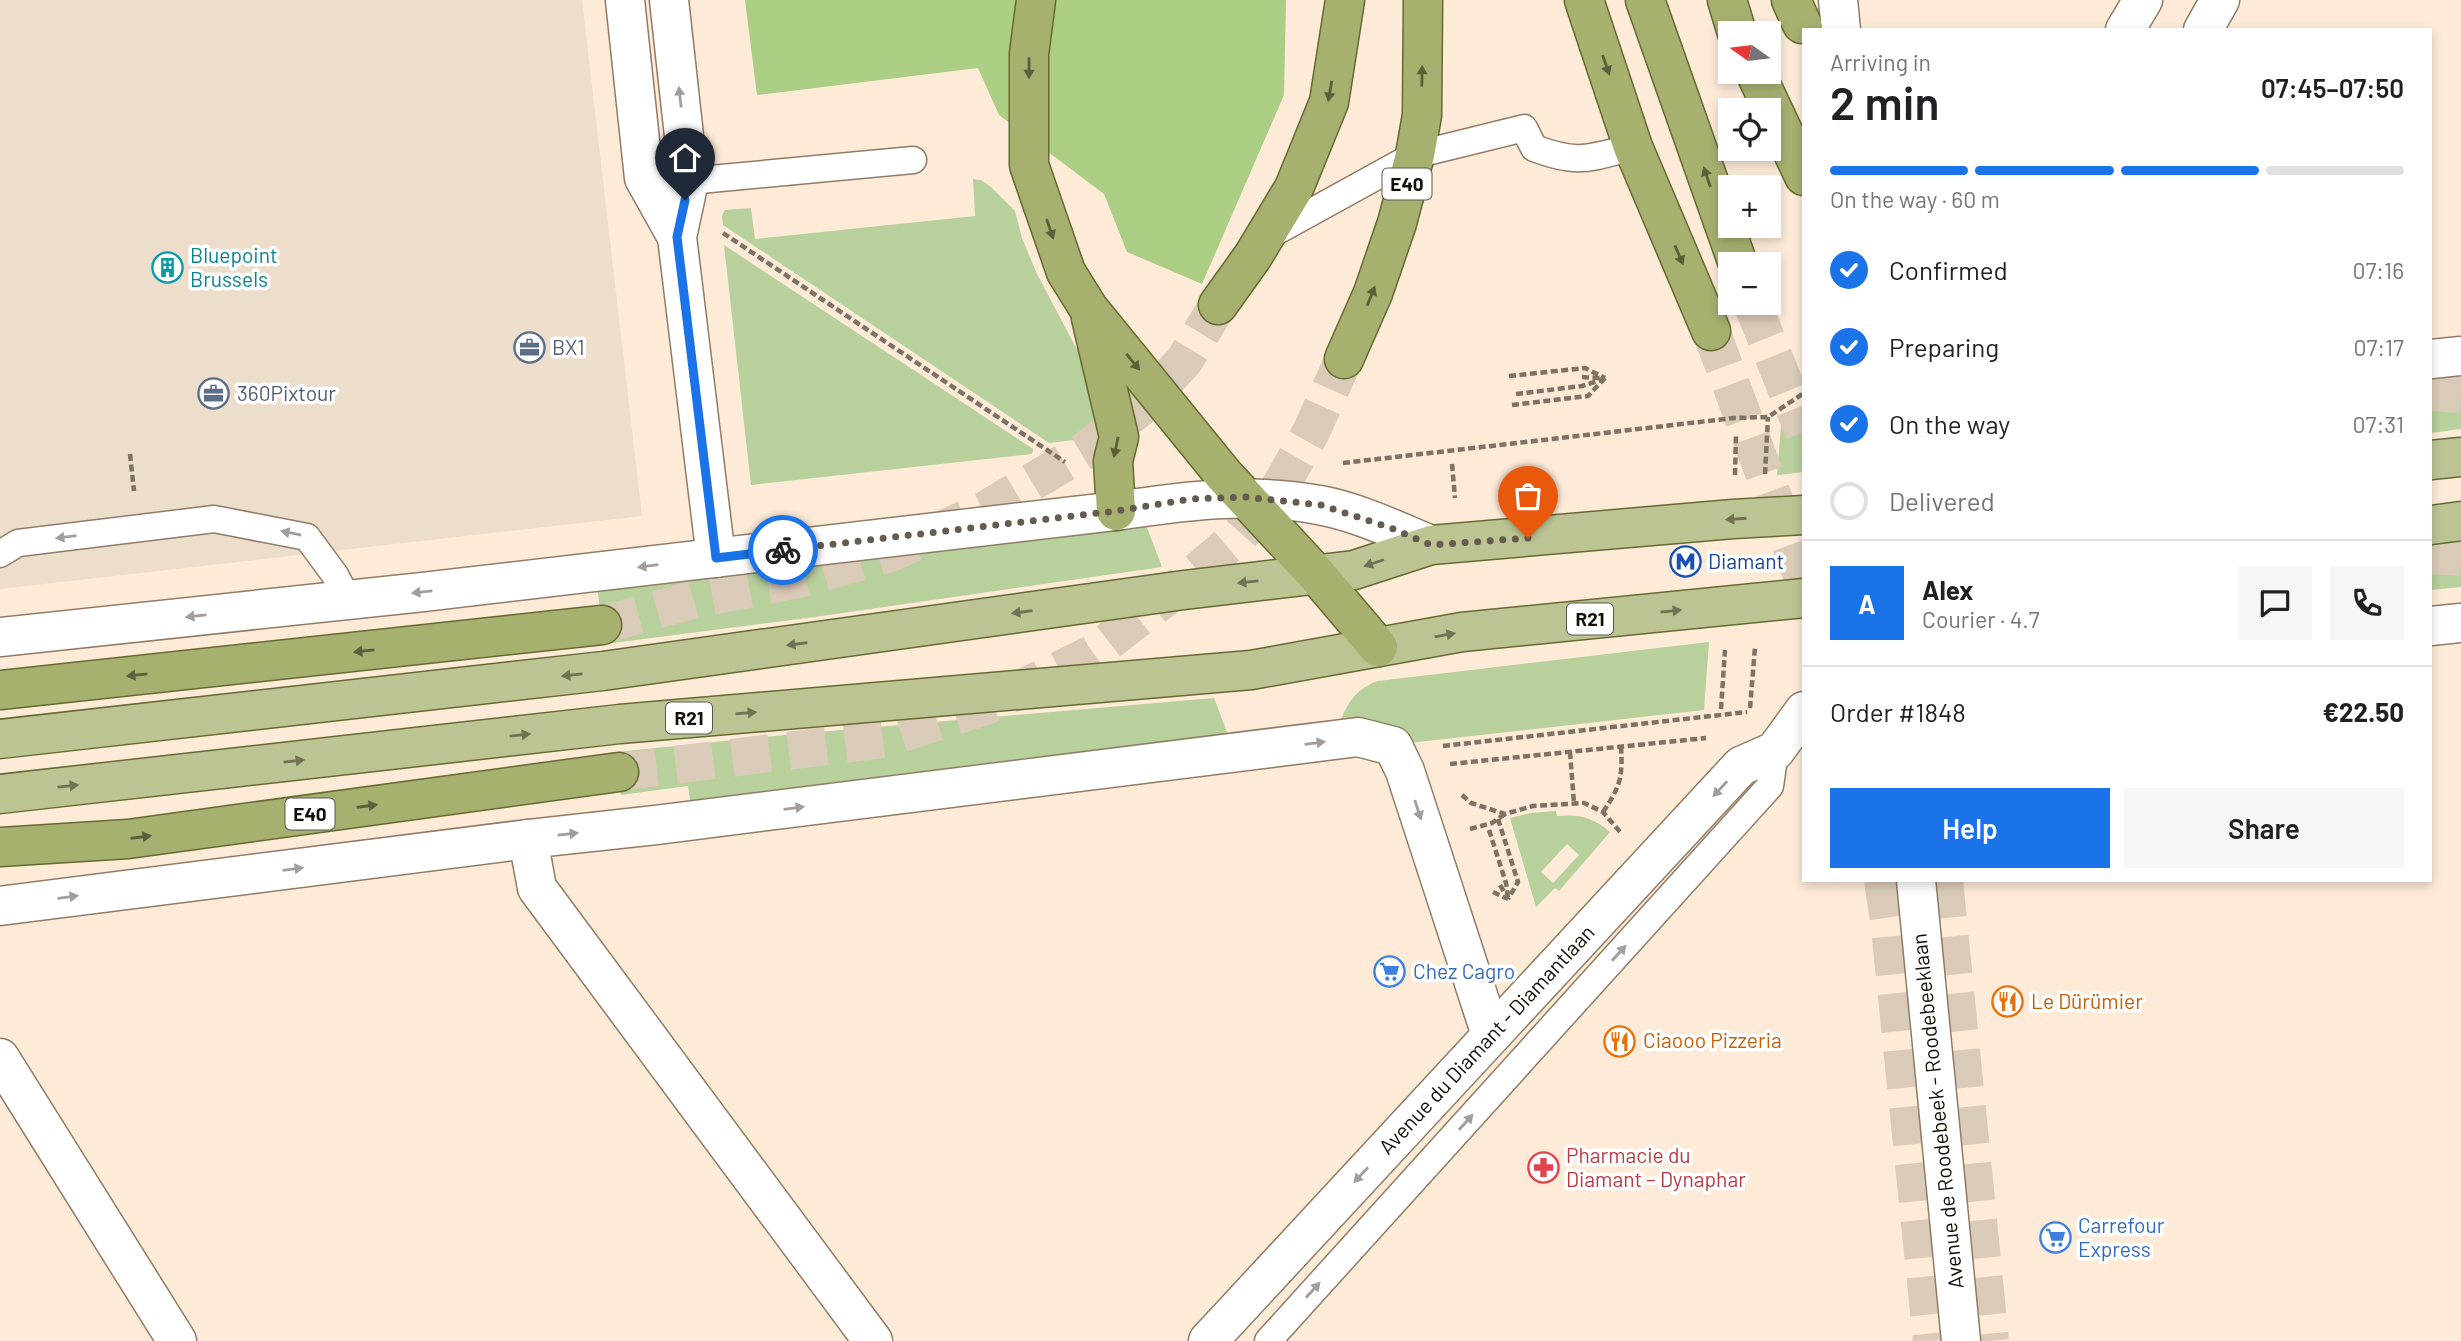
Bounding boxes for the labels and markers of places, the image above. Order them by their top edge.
pin [655,128,715,200]
place label: Bluepoint Brussels [190,242,278,291]
building icon: Bluepoint Brussels [150,251,184,285]
office icon: BX1 [512,331,546,365]
place label: BX1 [552,334,585,359]
office icon: 360Pixtour [197,377,231,411]
place label: 360Pixtour [237,380,336,405]
pin [1498,466,1558,538]
metro station icon: Diamant [1668,545,1702,579]
place label: Diamant [1708,548,1784,573]
supermarket icon: Chez Cagro [1373,955,1407,989]
place label: Chez Cagro [1413,958,1515,983]
restaurant icon: Le Dürümier [1991,985,2025,1019]
place label: Le Dürümier [2031,988,2143,1013]
restaurant icon: Ciaooo Pizzeria [1603,1024,1637,1058]
place label: Ciaooo Pizzeria [1643,1027,1782,1052]
place label: Pharmacie du Diamant – Dynaphar [1566,1142,1746,1191]
pharmacy icon: Pharmacie du Diamant – Dynaphar [1526,1151,1560,1185]
place label: Carrefour Express [2078,1212,2165,1261]
supermarket icon: Carrefour Express [2038,1221,2072,1255]

